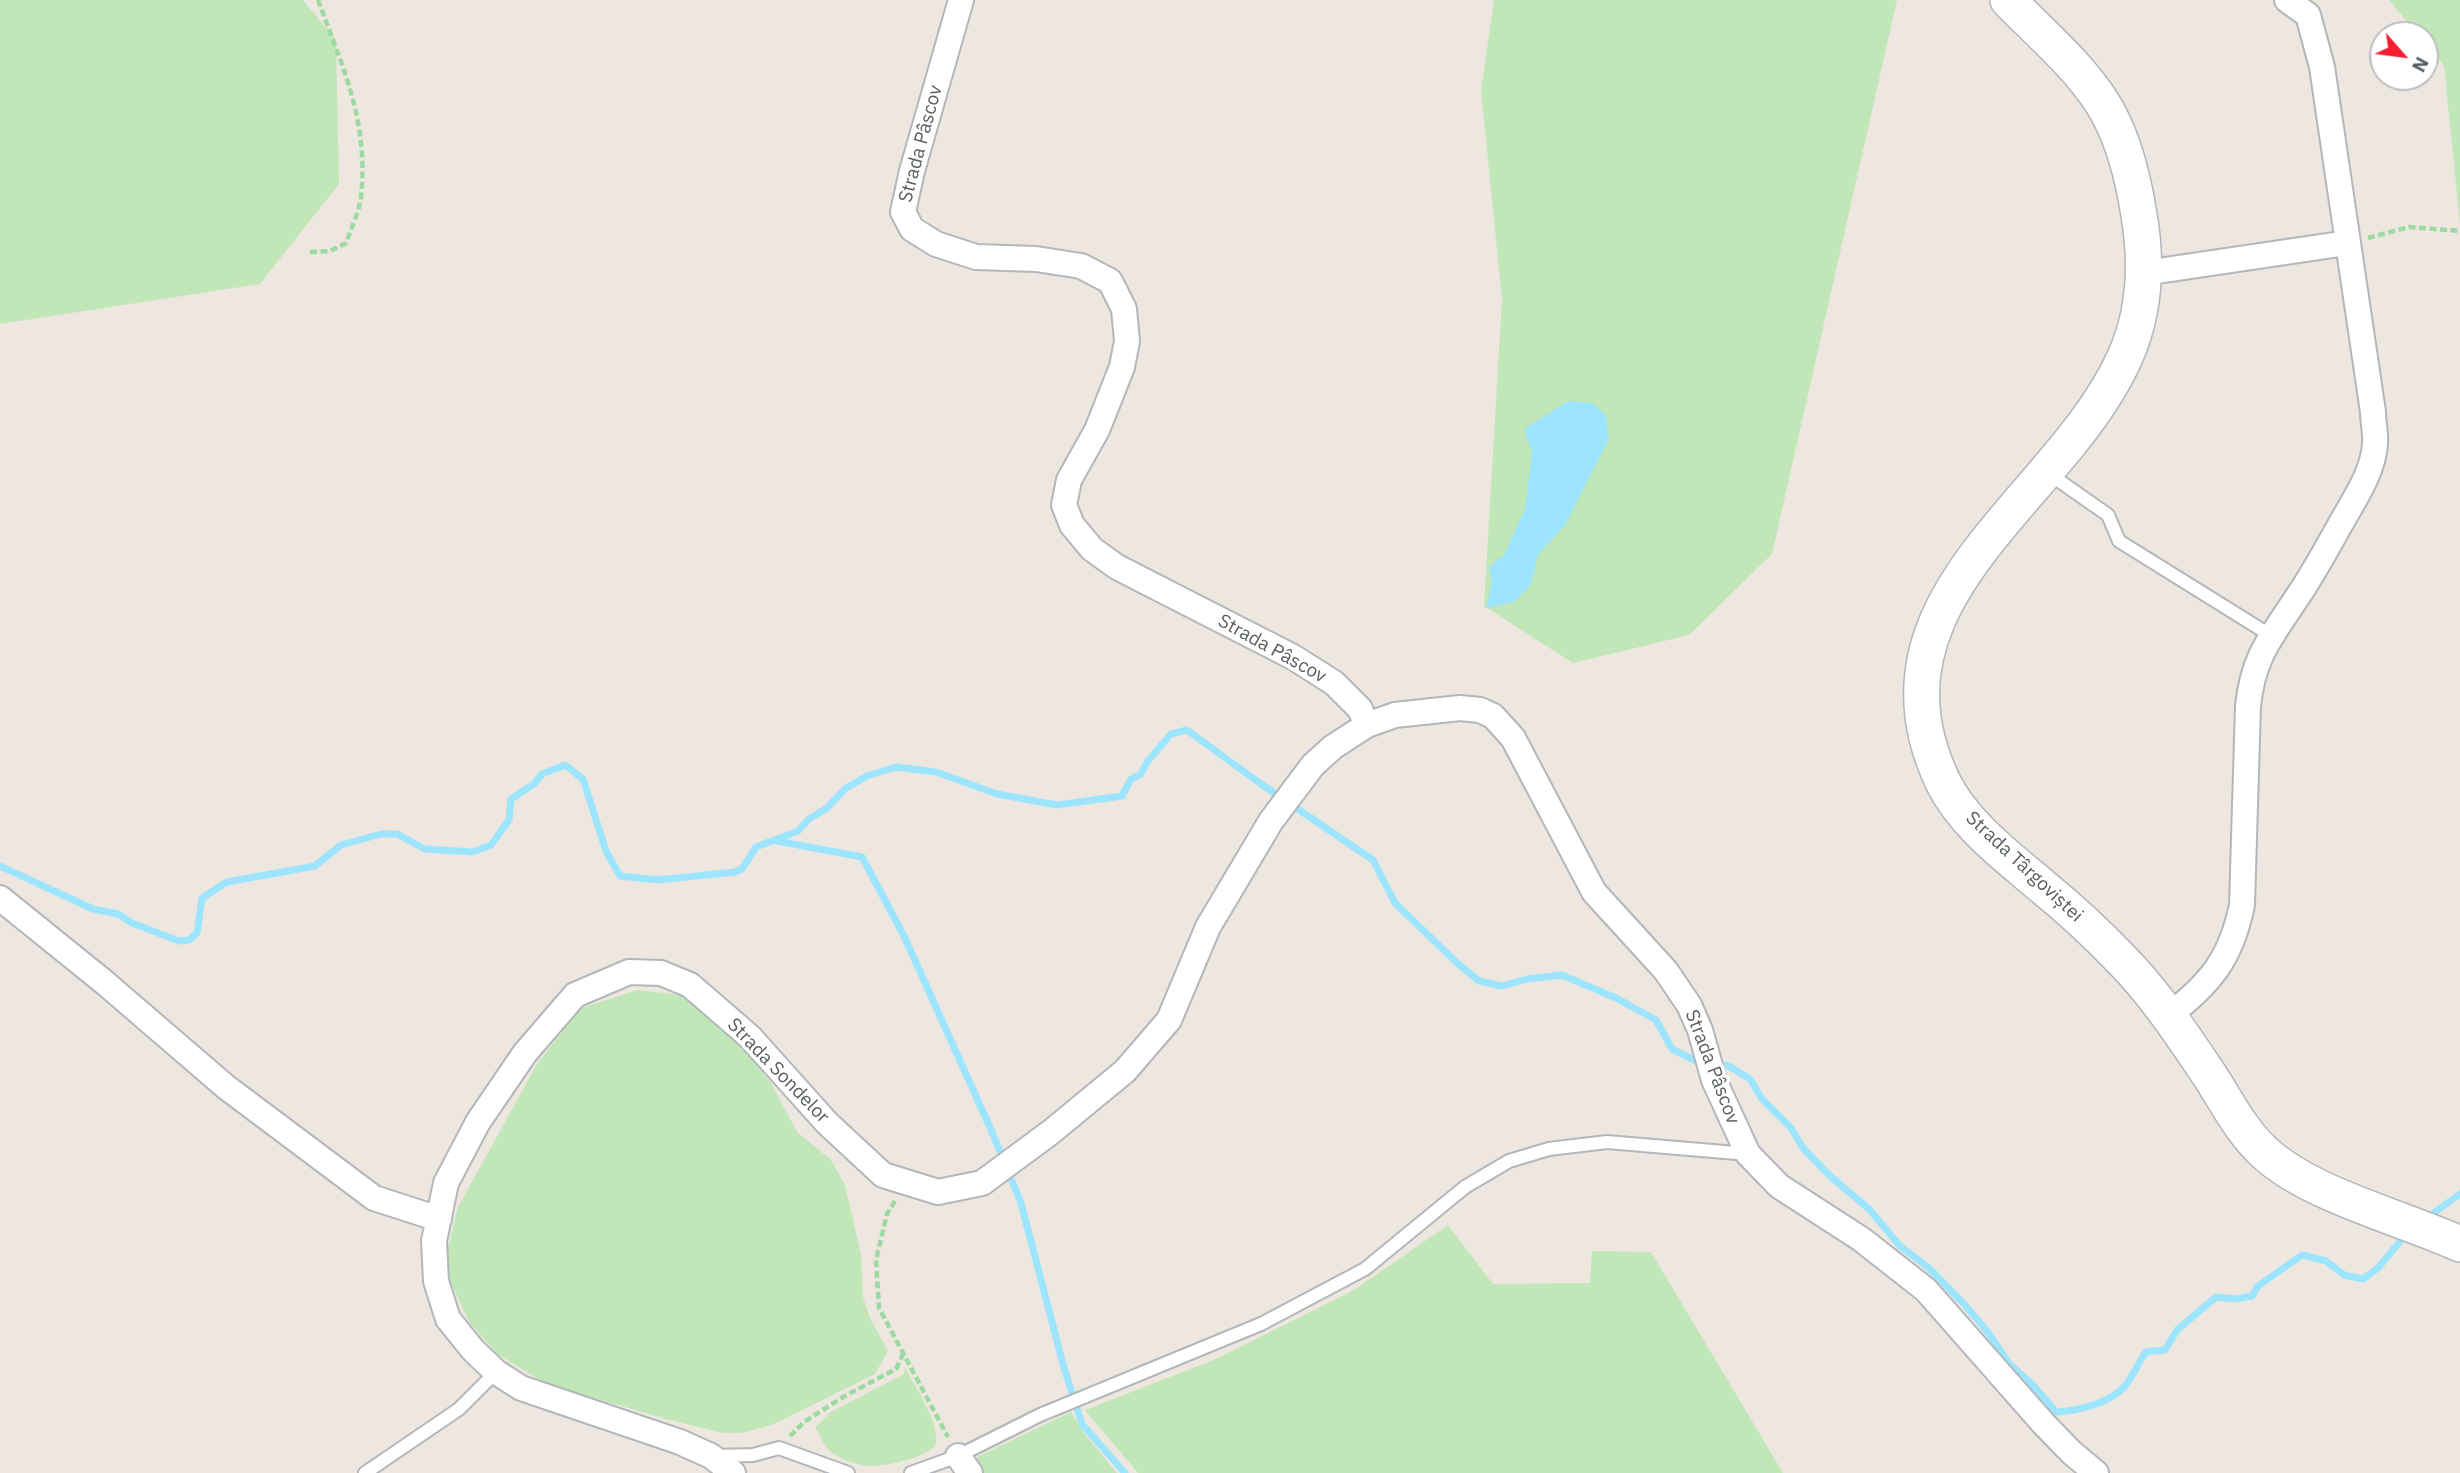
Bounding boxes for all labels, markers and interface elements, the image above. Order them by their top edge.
north arrow [2369,21,2439,91]
text: N [2407,53,2435,77]
street label: Strada Pâscov [894,83,948,205]
street label: Strada Pâscov [1214,610,1330,688]
street label: Strada Târgoviștei [1961,807,2087,927]
street label: Strada Pâscov [1680,1007,1744,1127]
street label: Strada Sondelor [722,1014,834,1128]

